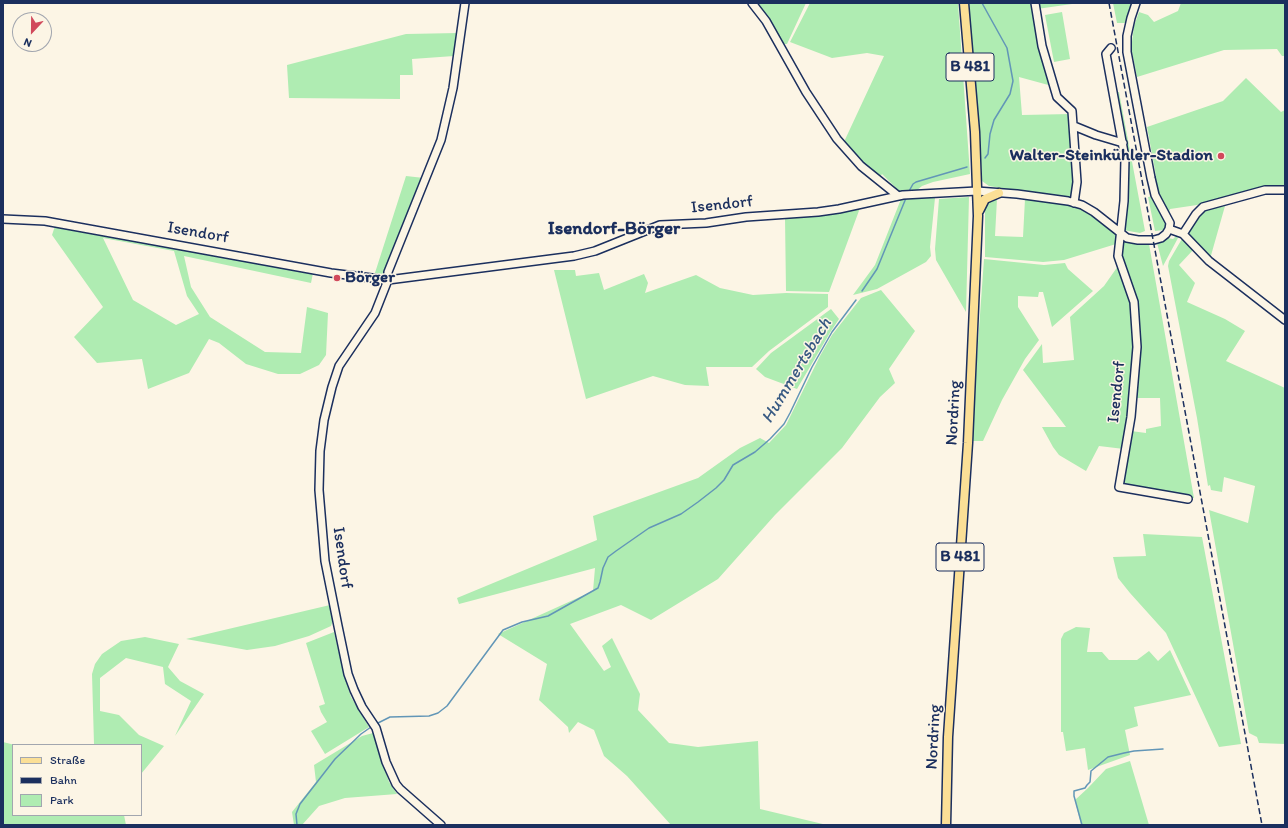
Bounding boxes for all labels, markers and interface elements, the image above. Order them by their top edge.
north arrow [12,12,52,52]
text: N [22,35,34,50]
road number: B 481 [946,53,994,81]
place label: Walter-Steinkühler-Stadion [1010,146,1213,166]
marker: Walter-Steinkühler-Stadion [1216,151,1226,161]
street label: Isendorf [690,192,754,218]
street label: Isendorf [166,218,230,248]
district label: Isendorf-Börger [548,218,680,240]
place label: Börger [345,268,395,288]
marker: Börger [332,273,342,283]
water label: Hummertsbach [757,314,837,428]
street label: Isendorf [1104,360,1130,424]
street label: Nordring [942,380,966,446]
street label: Isendorf [328,526,356,590]
road number: B 481 [936,543,984,571]
street label: Nordring [922,704,946,770]
legend [12,744,142,816]
text: Straße [50,753,85,767]
text: Bahn [50,773,77,787]
text: Park [50,793,74,807]

